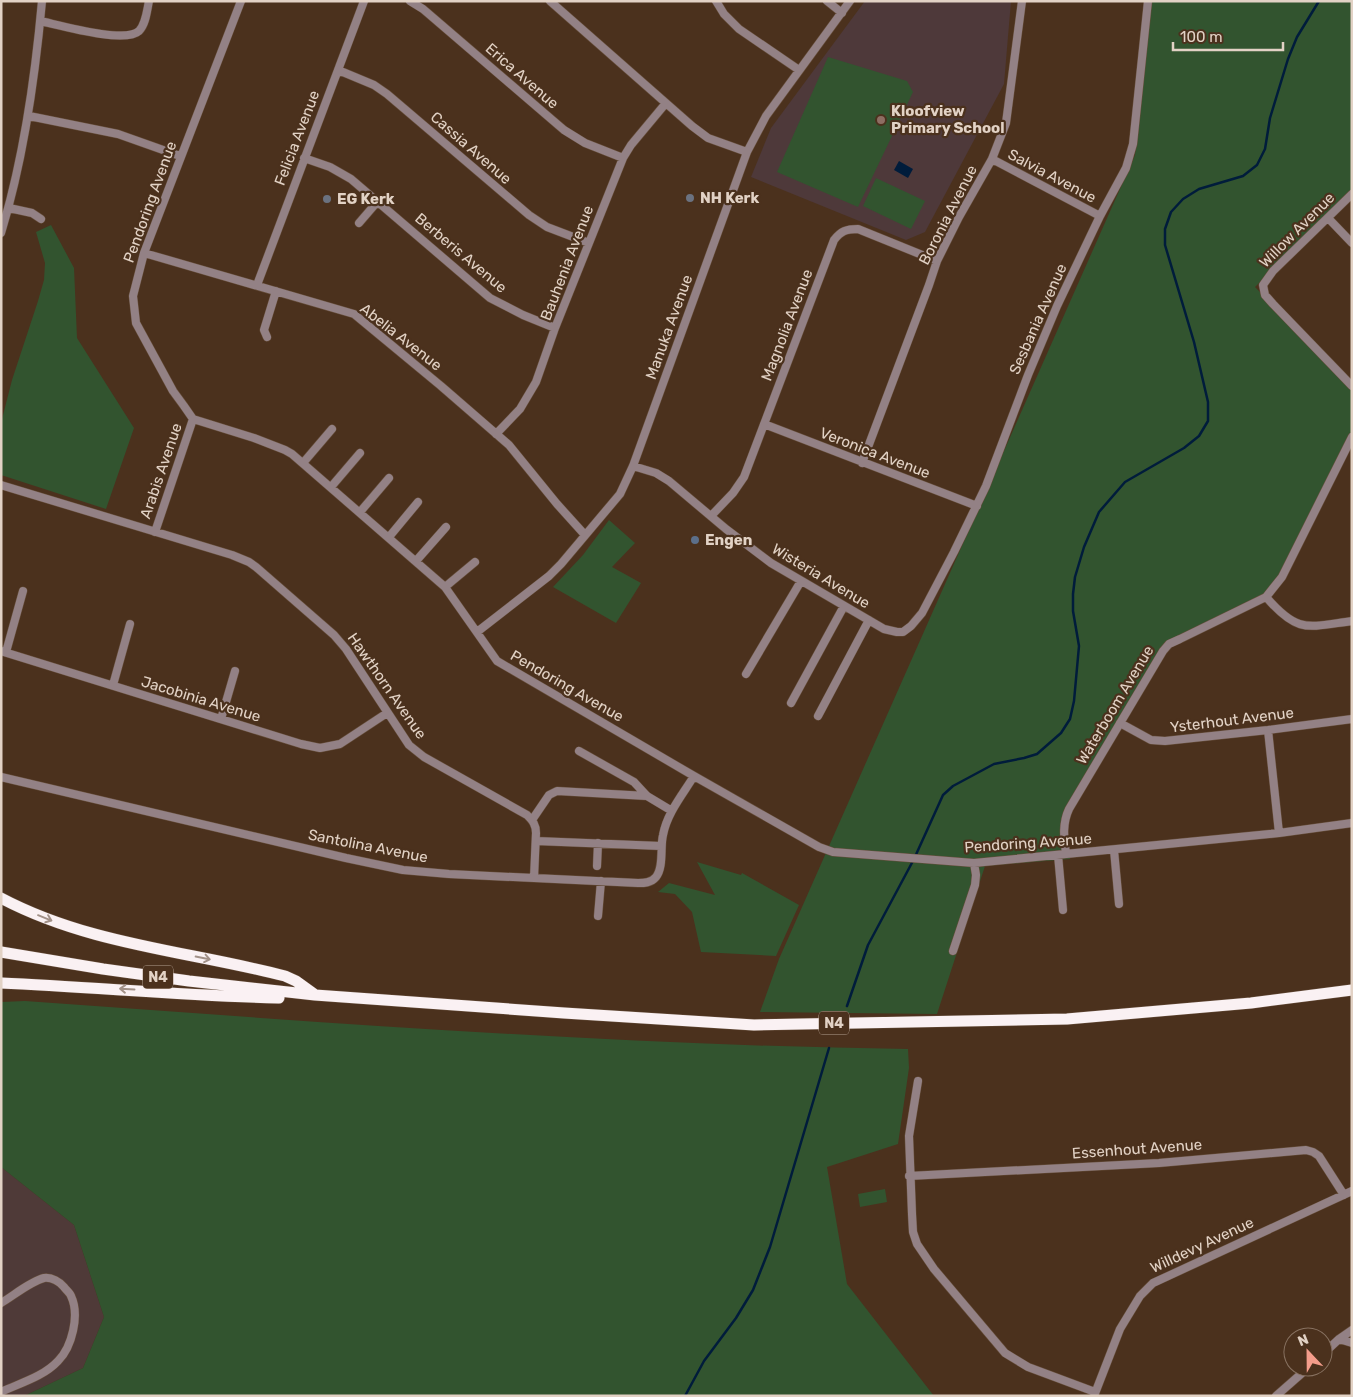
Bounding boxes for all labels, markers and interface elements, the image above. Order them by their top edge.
scale bar [1173,20,1283,52]
text: 100 m [1180,28,1222,46]
street label: Erica Avenue [482,39,562,113]
street label: Felicia Avenue [271,88,323,188]
place label: Kloofview Primary School [891,102,1005,137]
street label: Cassia Avenue [427,108,515,188]
marker: Kloofview Primary School [875,114,887,126]
street label: Pendoring Avenue [120,139,180,265]
street label: Salvia Avenue [1005,145,1099,207]
street label: Boronia Avenue [915,162,981,268]
place label: NH Kerk [700,189,759,207]
street label: Willow Avenue [1256,189,1338,271]
place label: EG Kerk [337,190,395,208]
marker: NH Kerk [684,192,696,204]
marker: EG Kerk [321,193,333,205]
street label: Bauhenia Avenue [537,203,597,323]
street label: Berberis Avenue [411,209,511,297]
street label: Sesbania Avenue [1005,261,1071,377]
street label: Magnolia Avenue [757,267,817,383]
street label: Manuka Avenue [642,272,696,382]
street label: Abelia Avenue [357,300,445,374]
street label: Arabis Avenue [136,421,186,521]
street label: Veronica Avenue [817,424,933,482]
place label: Engen [705,531,752,549]
marker: Engen [689,534,701,546]
street label: Wisteria Avenue [769,540,873,612]
street label: Hawthorn Avenue [344,630,430,742]
street label: Waterboom Avenue [1072,642,1158,768]
street label: Pendoring Avenue [507,646,627,726]
street label: Jacobinia Avenue [139,672,263,726]
street label: Ysterhout Avenue [1169,703,1295,737]
street label: Santolina Avenue [307,826,429,866]
street label: Pendoring Avenue [964,830,1092,856]
one-way arrow [37,914,52,924]
one-way arrow [194,954,210,964]
road number: N4 [143,966,173,989]
one-way arrow [119,985,135,994]
road number: N4 [819,1011,849,1034]
street label: Essenhout Avenue [1071,1135,1203,1163]
street label: Willdevy Avenue [1147,1213,1257,1277]
north arrow [1283,1327,1333,1377]
text: N [1295,1331,1311,1350]

